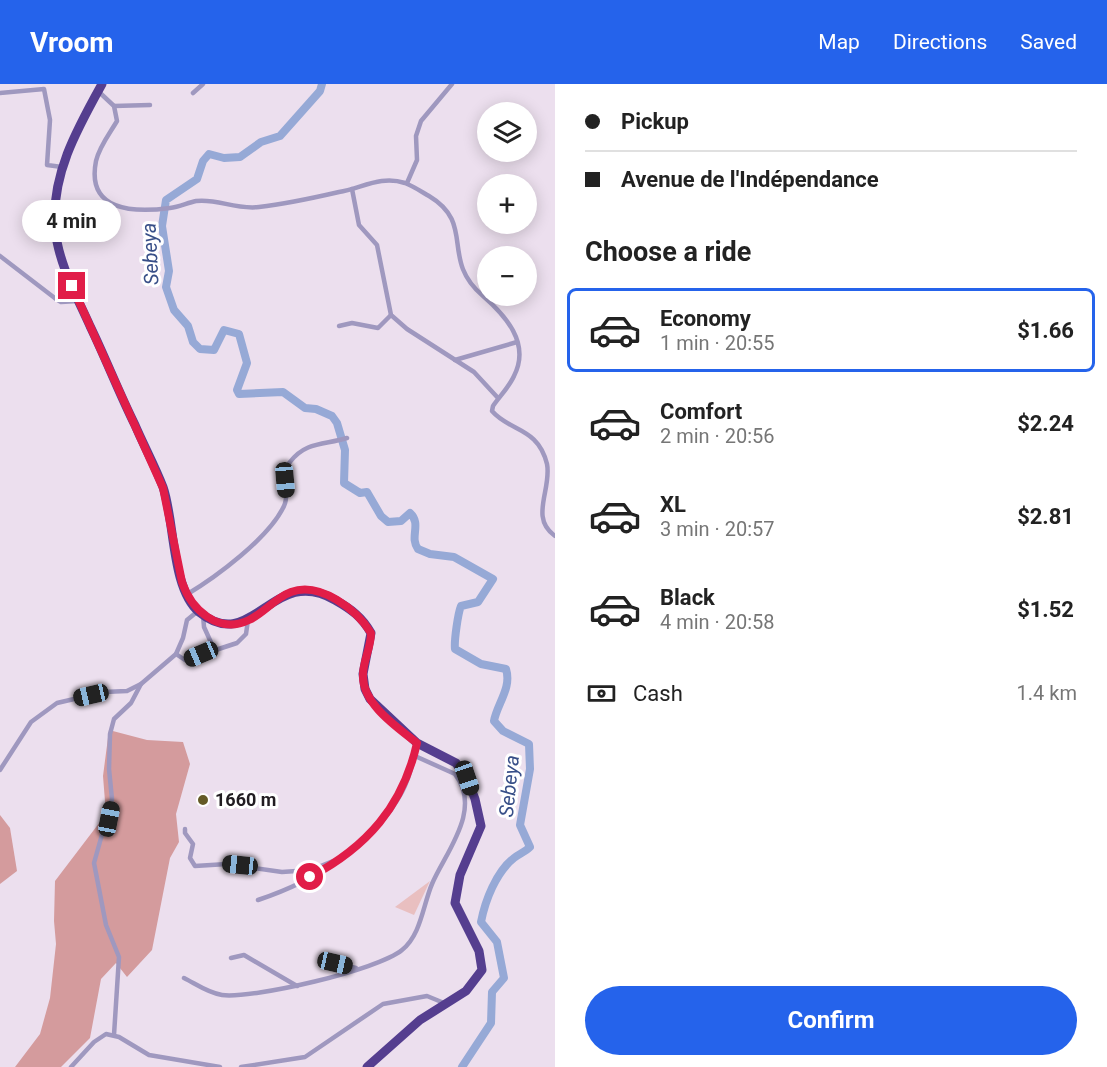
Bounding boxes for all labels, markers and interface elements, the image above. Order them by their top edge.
text: Vroom [30,26,114,59]
text: Map [818,30,860,54]
text: Directions [893,30,987,54]
text: Saved [1020,30,1077,54]
map controls [477,102,537,306]
button: layers [477,102,537,162]
text: Pickup [621,109,689,134]
text: Avenue de l'Indépendance [621,167,879,192]
button: + [477,174,537,234]
callout: 4 min [22,199,122,241]
text: 4 min [46,209,97,233]
water label: Sebeya [136,222,164,286]
text: Choose a ride [585,236,751,268]
button: − [477,246,537,306]
route end [58,272,85,299]
icon: car [588,303,642,357]
text: Economy [660,306,751,331]
text: $1.66 [1017,318,1074,343]
text: 1 min · 20:55 [660,331,775,355]
icon: car [588,396,642,450]
text: Comfort [660,399,742,424]
text: $2.24 [1017,411,1074,436]
text: 2 min · 20:56 [660,424,775,448]
car [274,461,296,499]
icon: car [588,489,642,543]
text: XL [660,492,686,517]
text: $2.81 [1017,504,1074,529]
text: 3 min · 20:57 [660,517,775,541]
icon: car [588,582,642,636]
text: Black [660,585,715,610]
text: $1.52 [1017,597,1074,622]
text: 4 min · 20:58 [660,610,775,634]
car [181,639,221,669]
icon: cash [585,677,618,710]
text: Cash [633,681,683,706]
text: 1.4 km [1017,681,1077,705]
car [71,682,111,708]
water label: Sebeya [494,754,524,818]
car [453,758,481,798]
place label: 1660 m [215,789,276,810]
marker: 1660 m [196,793,210,807]
car [97,800,121,838]
car [221,854,259,876]
route start [296,863,323,890]
car [315,950,355,976]
button: Confirm [585,986,1077,1055]

